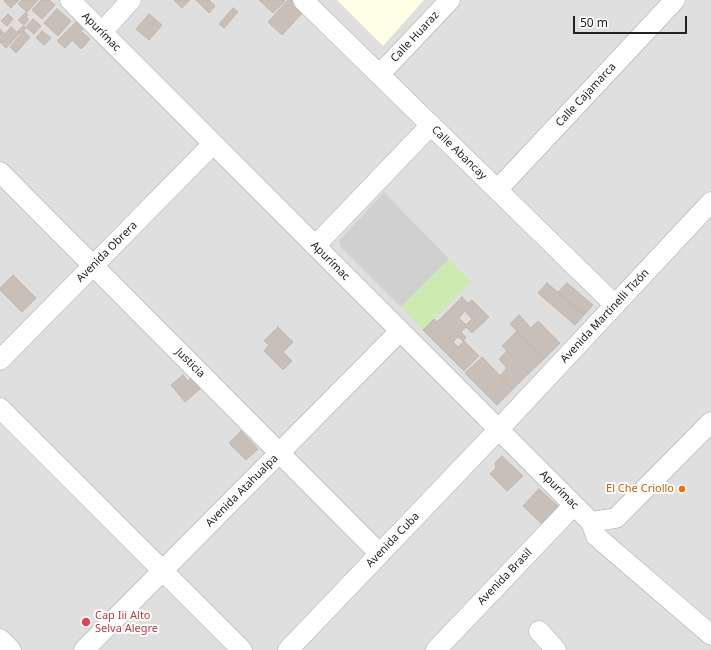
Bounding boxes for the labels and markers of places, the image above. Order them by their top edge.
place label: El Che Criollo [606,482,674,496]
marker: El Che Criollo [677,484,687,494]
place label: Cap Iii Alto Selva Alegre [95,609,158,635]
marker: Cap Iii Alto Selva Alegre [80,616,92,628]

